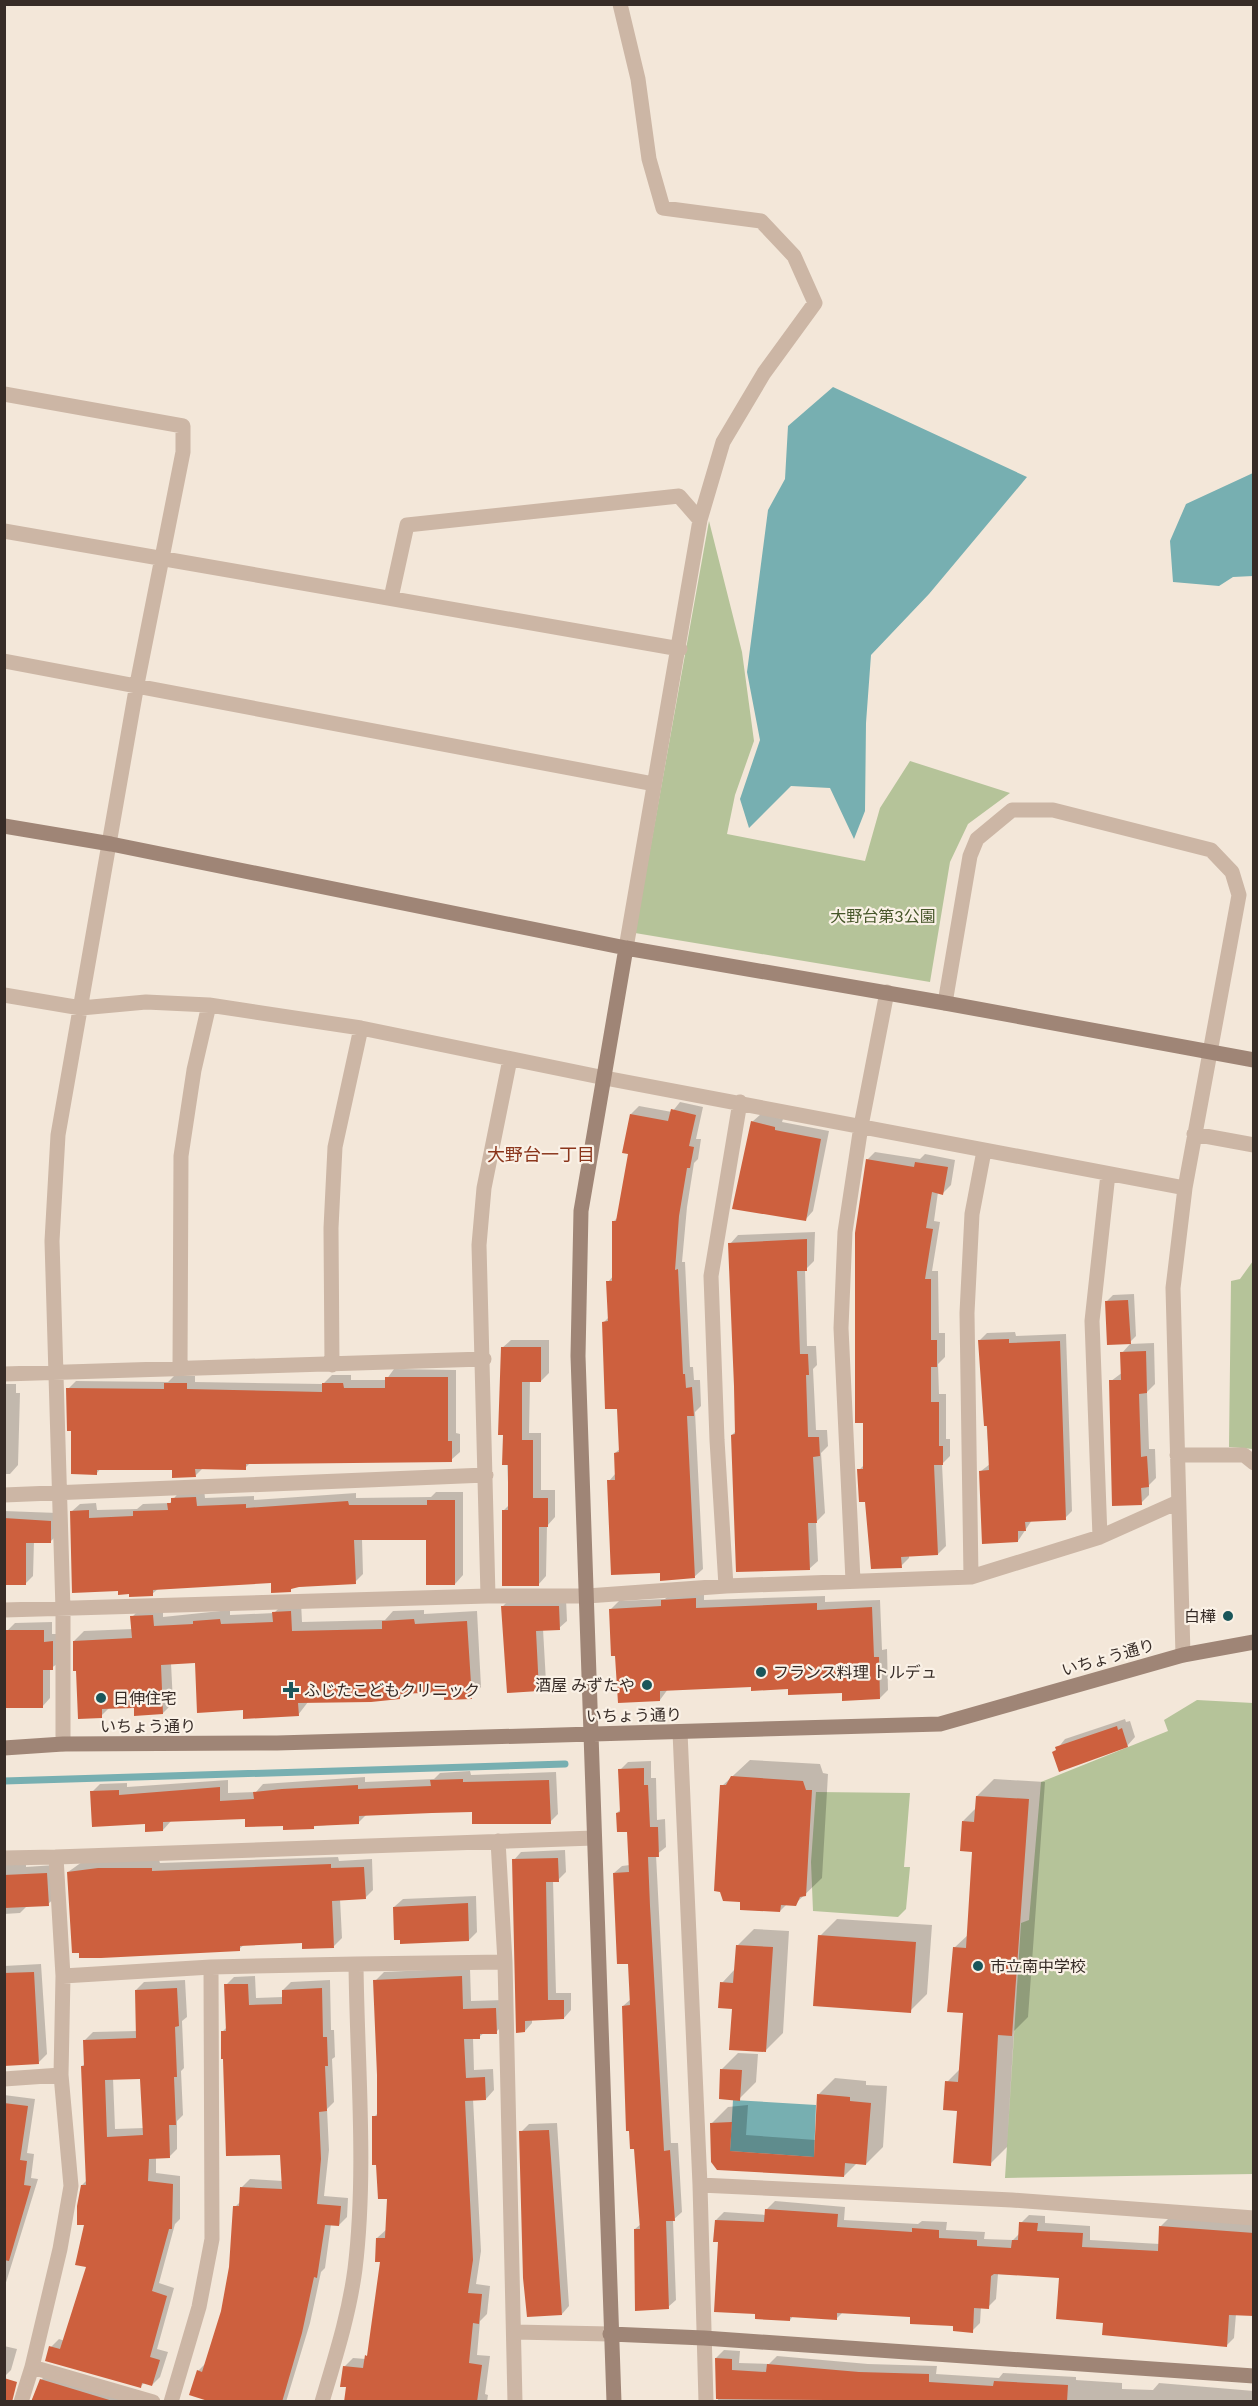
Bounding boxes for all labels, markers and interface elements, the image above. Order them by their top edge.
park label: 大野台第3公園 [830,906,936,925]
district label: 大野台一丁目 [487,1143,595,1165]
place label: 白樺 [1184,1606,1216,1625]
marker: 白樺 [1221,1609,1235,1623]
street label: いちょう通り [1059,1634,1157,1679]
place label: フランス料理 トルデュ [773,1662,937,1681]
marker: フランス料理 トルデュ [754,1665,768,1679]
place label: 酒屋 みずたや [535,1675,635,1694]
marker: 酒屋 みずたや [640,1678,654,1692]
place label: ふじたこどもクリニック [304,1680,480,1699]
marker: ふじたこどもクリニック [282,1681,300,1699]
place label: 日伸住宅 [113,1688,177,1707]
marker: 日伸住宅 [94,1691,108,1705]
street label: いちょう通り [586,1704,682,1725]
street label: いちょう通り [100,1716,196,1735]
place label: 市立南中学校 [990,1956,1086,1975]
marker: 市立南中学校 [971,1959,985,1973]

